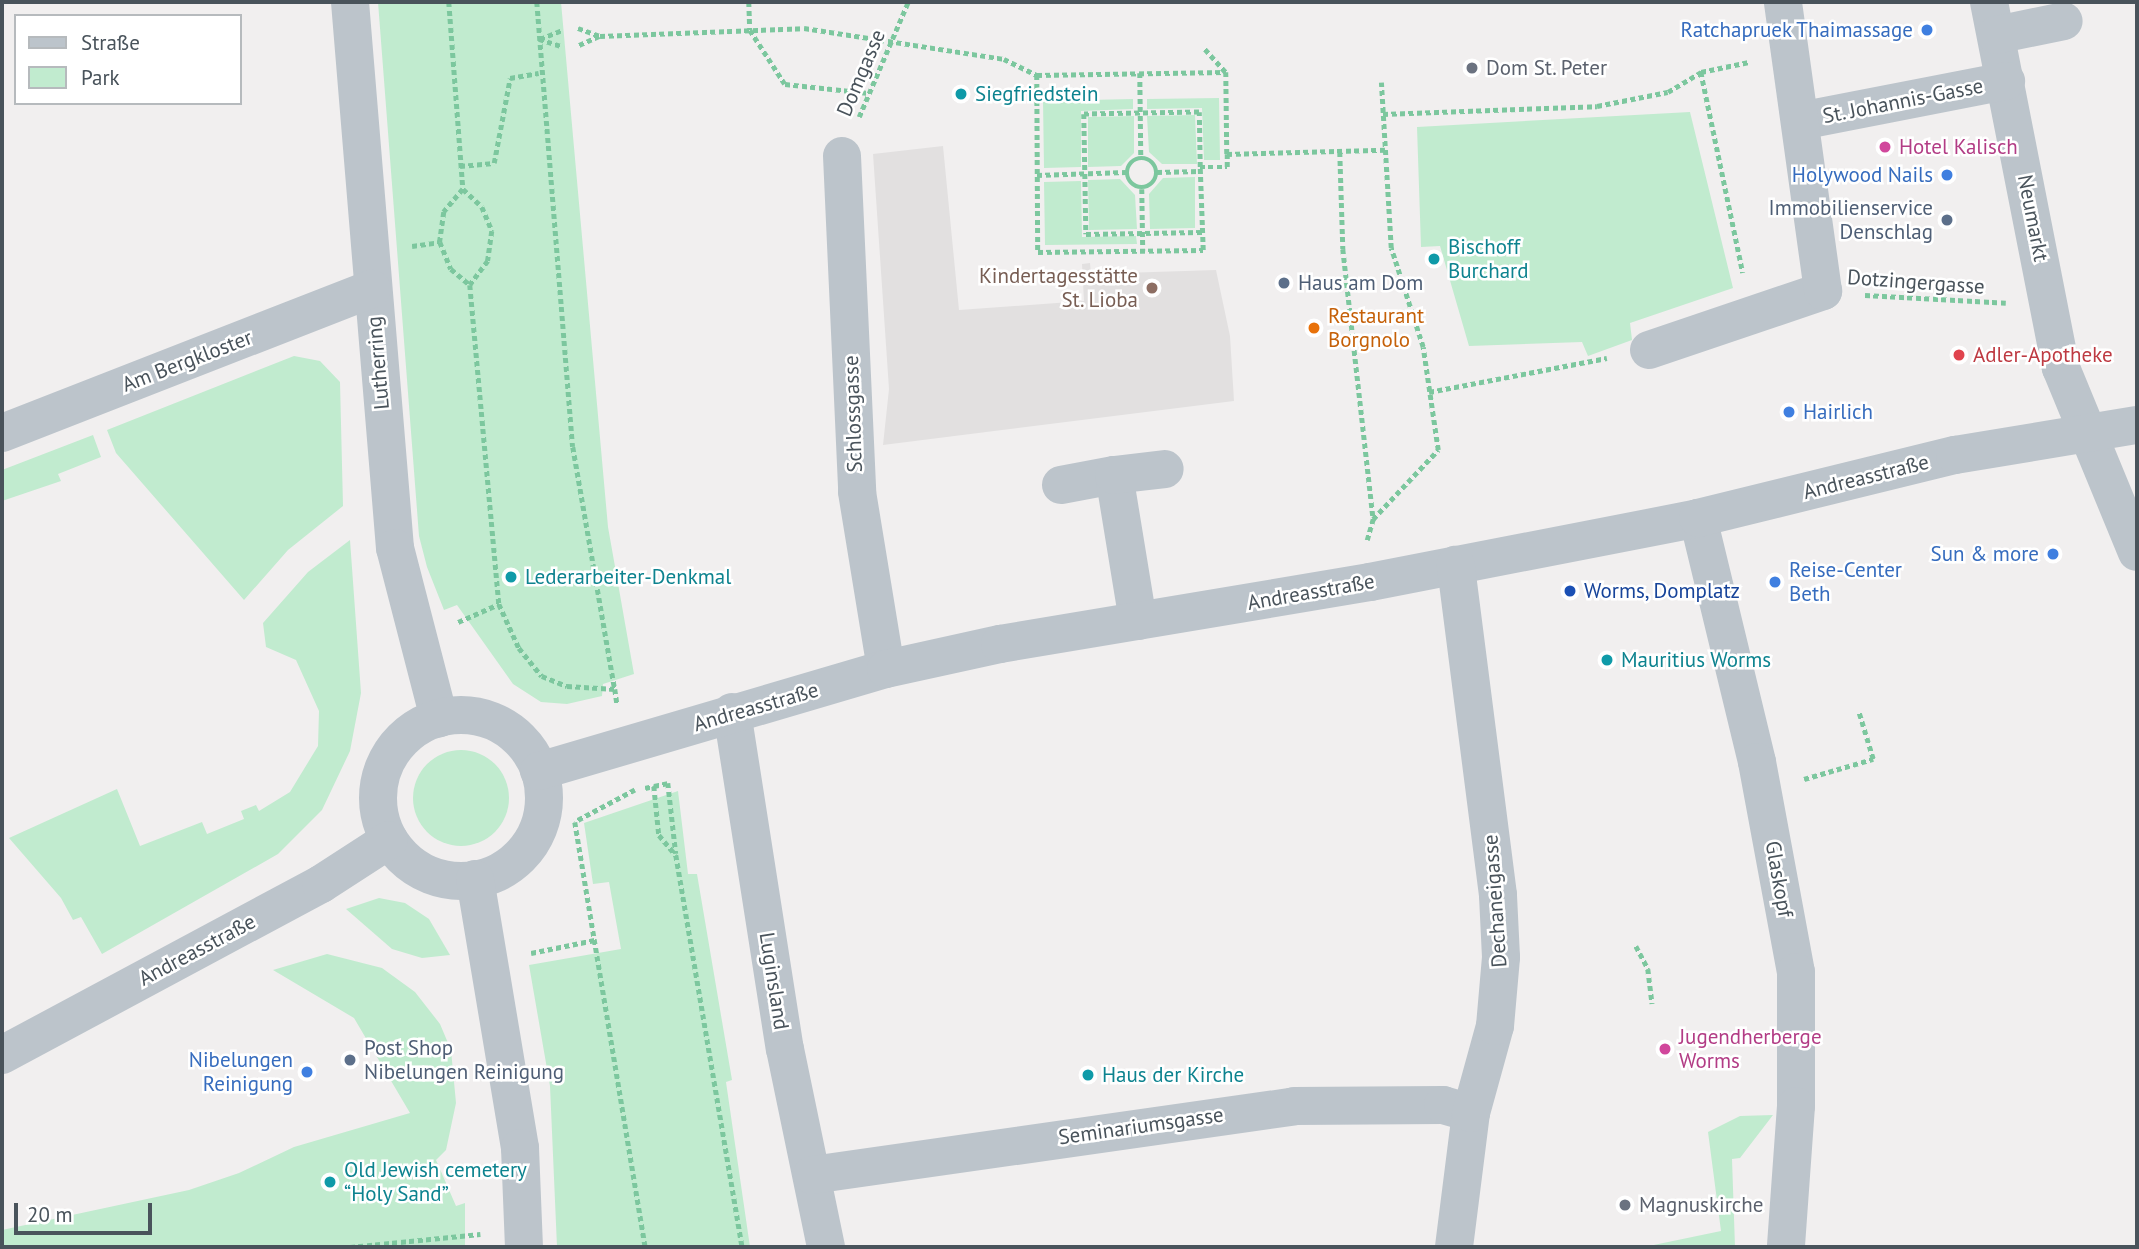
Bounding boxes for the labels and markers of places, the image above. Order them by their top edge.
place label: Ratchapruek Thaimassage [1679,17,1913,43]
marker: Ratchapruek Thaimassage [1919,22,1935,38]
place label: Dom St. Peter [1486,55,1609,81]
marker: Dom St. Peter [1464,60,1480,76]
place label: Siegfriedstein [975,81,1098,107]
marker: Siegfriedstein [953,86,969,102]
place label: Hotel Kalisch [1899,134,2018,160]
marker: Hotel Kalisch [1877,139,1893,155]
place label: Holywood Nails [1792,162,1933,188]
marker: Holywood Nails [1939,167,1955,183]
place label: Immobilienservice Denschlag [1769,195,1933,245]
marker: Immobilienservice Denschlag [1939,212,1955,228]
place label: Bischoff Burchard [1448,234,1529,284]
marker: Bischoff Burchard [1426,251,1442,267]
place label: Kindertagesstätte St. Lioba [979,263,1138,313]
place label: Haus am Dom [1298,270,1423,296]
marker: Haus am Dom [1276,275,1292,291]
marker: Kindertagesstätte St. Lioba [1144,280,1160,296]
place label: Restaurant Borgnolo [1328,303,1424,353]
marker: Restaurant Borgnolo [1306,320,1322,336]
place label: Adler-Apotheke [1973,342,2113,368]
marker: Adler-Apotheke [1951,347,1967,363]
place label: Hairlich [1803,399,1873,425]
marker: Hairlich [1781,404,1797,420]
place label: Sun & more [1931,541,2039,567]
marker: Sun & more [2045,546,2061,562]
place label: Reise-Center Beth [1789,557,1902,607]
place label: Lederarbeiter-Denkmal [525,564,731,590]
marker: Lederarbeiter-Denkmal [503,569,519,585]
marker: Reise-Center Beth [1767,574,1783,590]
place label: Worms, Domplatz [1584,578,1742,604]
marker: Worms, Domplatz [1562,583,1578,599]
place label: Mauritius Worms [1621,647,1771,673]
marker: Mauritius Worms [1599,652,1615,668]
place label: Jugendherberge Worms [1679,1024,1822,1074]
place label: Post Shop Nibelungen Reinigung [364,1035,564,1085]
marker: Jugendherberge Worms [1657,1041,1673,1057]
place label: Nibelungen Reinigung [189,1047,293,1097]
marker: Post Shop Nibelungen Reinigung [342,1052,358,1068]
place label: Haus der Kirche [1102,1062,1244,1088]
marker: Nibelungen Reinigung [299,1064,315,1080]
marker: Haus der Kirche [1080,1067,1096,1083]
place label: Old Jewish cemetery “Holy Sand” [344,1157,527,1207]
marker: Old Jewish cemetery “Holy Sand” [322,1174,338,1190]
place label: Magnuskirche [1639,1192,1763,1218]
marker: Magnuskirche [1617,1197,1633,1213]

